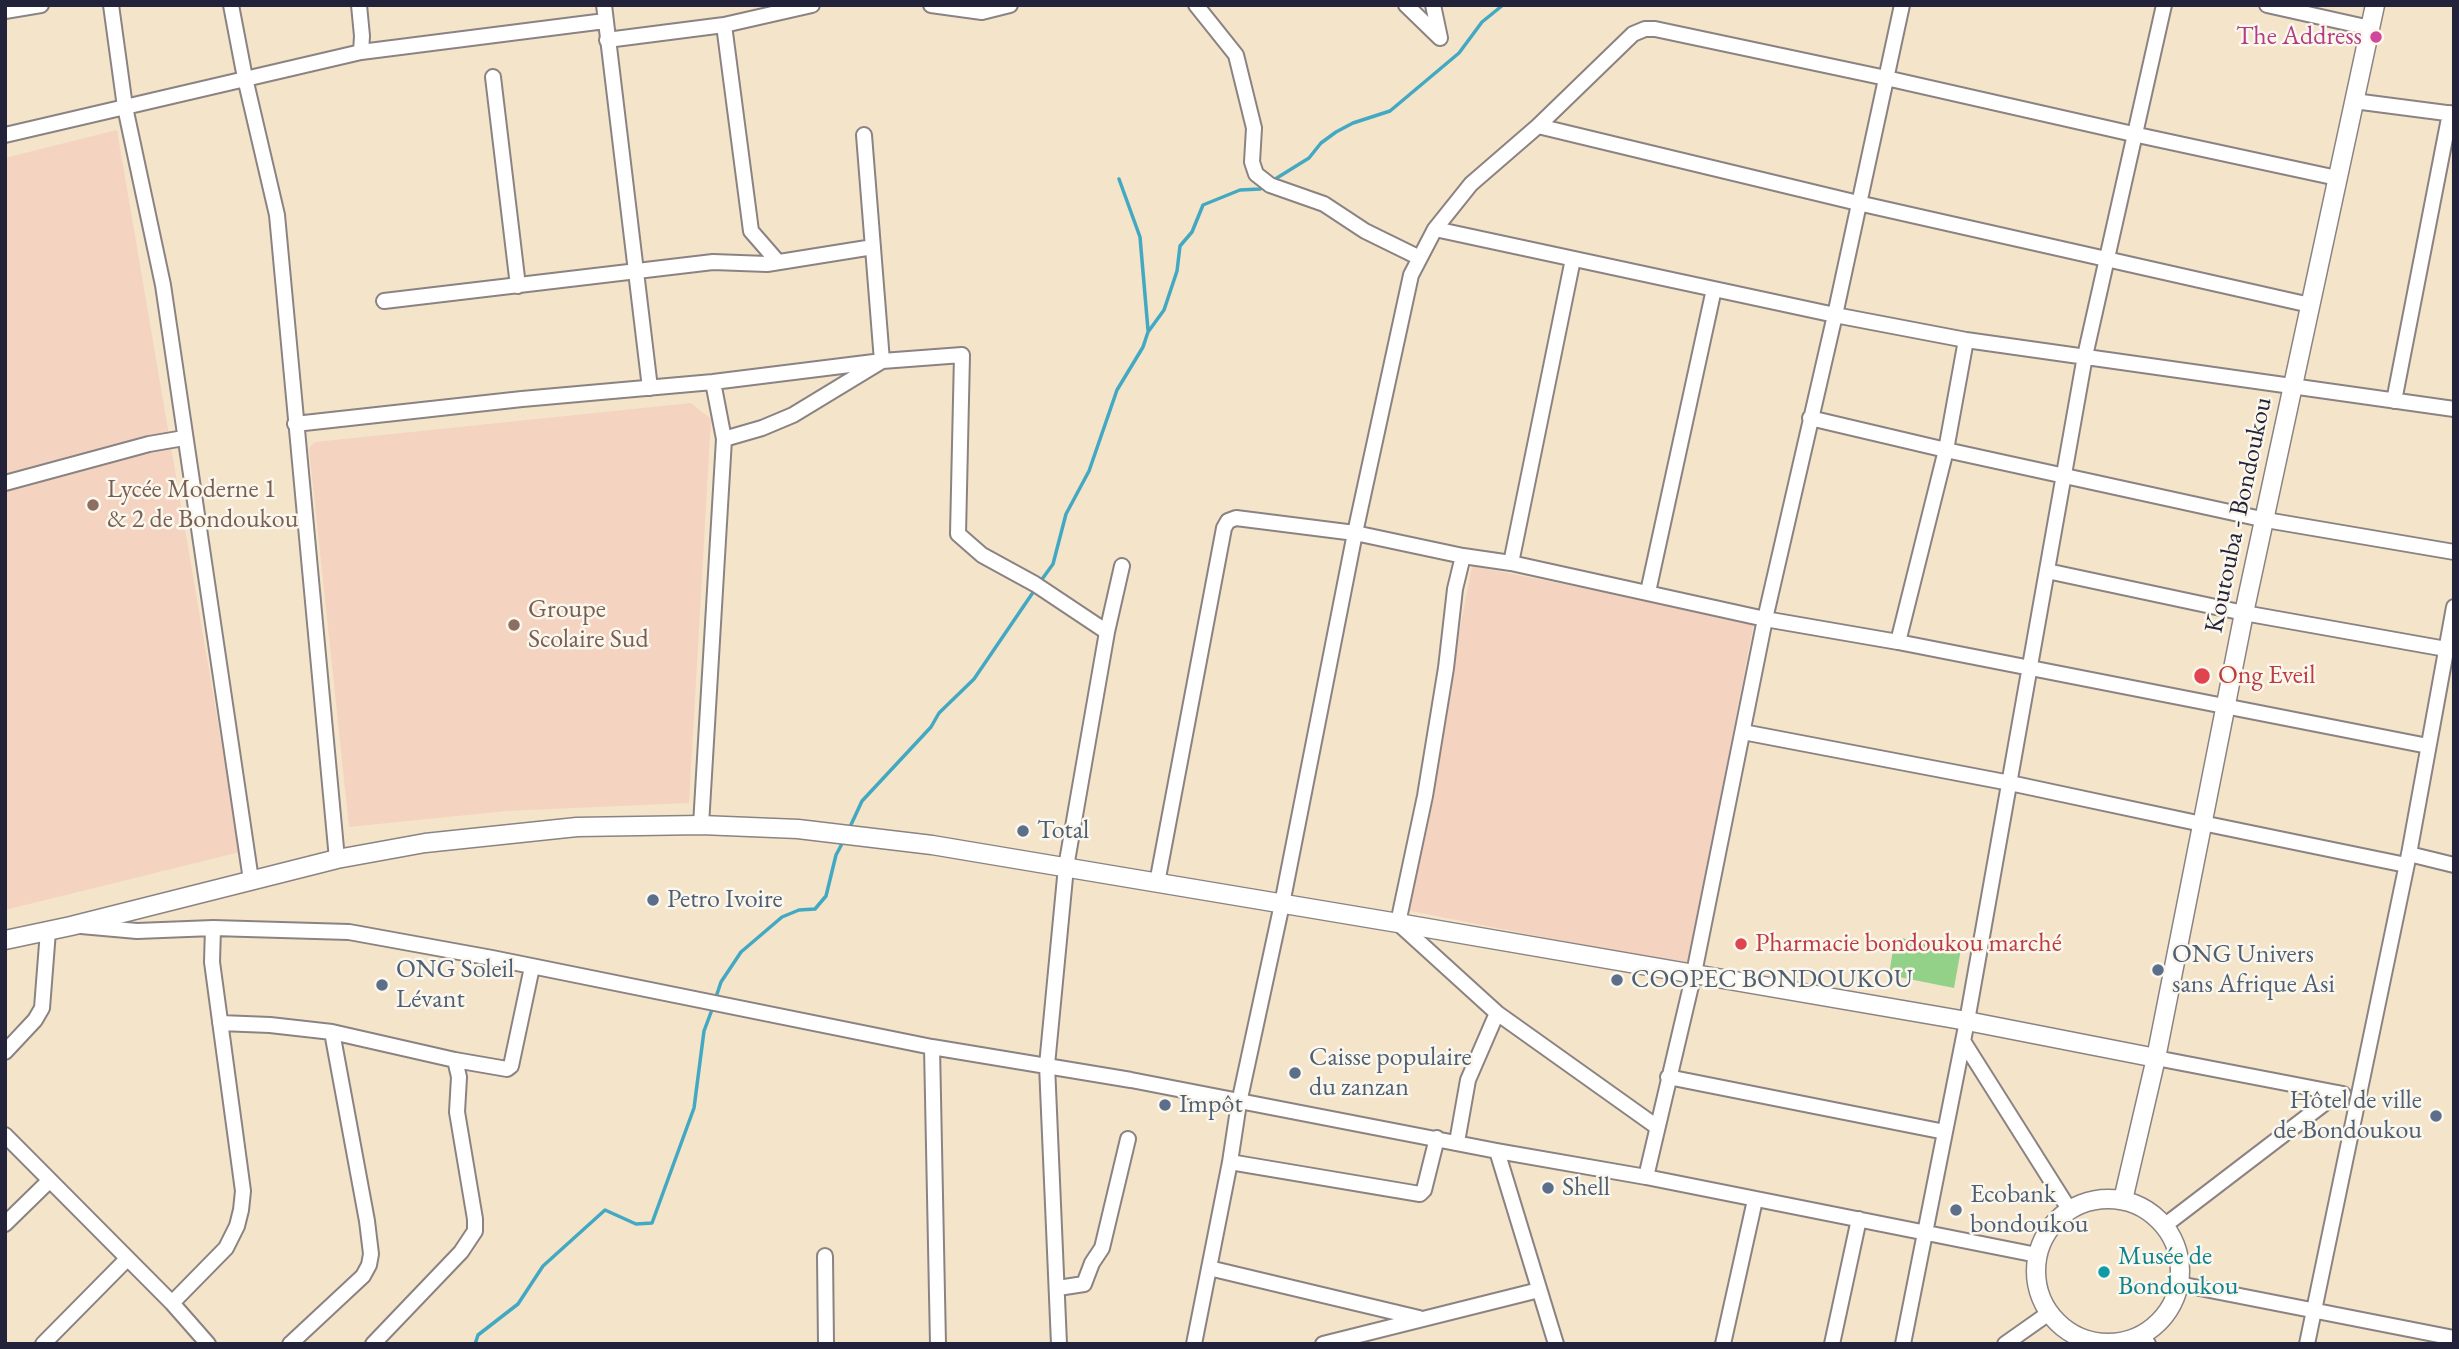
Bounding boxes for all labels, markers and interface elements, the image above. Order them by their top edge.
place label: The Address [2236,21,2362,53]
marker: The Address [2368,29,2384,45]
street label: Koutouba - Bondoukou [2199,394,2279,636]
place label: Lycée Moderne 1 & 2 de Bondoukou [107,474,298,536]
marker: Lycée Moderne 1 & 2 de Bondoukou [85,497,101,513]
place label: Groupe Scolaire Sud [528,594,649,656]
marker: Groupe Scolaire Sud [506,617,522,633]
place label: Ong Eveil [2218,660,2315,692]
marker: Ong Eveil [2192,666,2212,686]
place label: Total [1037,815,1089,847]
marker: Total [1015,823,1031,839]
place label: Petro Ivoire [667,884,783,916]
marker: Petro Ivoire [645,892,661,908]
place label: Pharmacie bondoukou marché [1755,928,2062,960]
marker: Pharmacie bondoukou marché [1733,936,1749,952]
place label: ONG Univers sans Afrique Asi [2172,939,2335,1000]
place label: ONG Soleil Lévant [396,954,514,1016]
marker: ONG Univers sans Afrique Asi [2150,962,2166,978]
place label: COOPEC BONDOUKOU [1631,964,1913,996]
marker: COOPEC BONDOUKOU [1609,972,1625,988]
marker: ONG Soleil Lévant [374,977,390,993]
place label: Caisse populaire du zanzan [1309,1042,1472,1104]
marker: Caisse populaire du zanzan [1287,1065,1303,1081]
place label: Hôtel de ville de Bondoukou [2273,1085,2422,1146]
place label: Impôt [1179,1089,1243,1121]
marker: Impôt [1157,1097,1173,1113]
marker: Hôtel de ville de Bondoukou [2428,1108,2444,1124]
place label: Shell [1562,1172,1610,1204]
place label: Ecobank bondoukou [1970,1179,2088,1240]
marker: Shell [1540,1180,1556,1196]
marker: Ecobank bondoukou [1948,1202,1964,1218]
place label: Musée de Bondoukou [2118,1241,2238,1302]
marker: Musée de Bondoukou [2096,1264,2112,1280]

